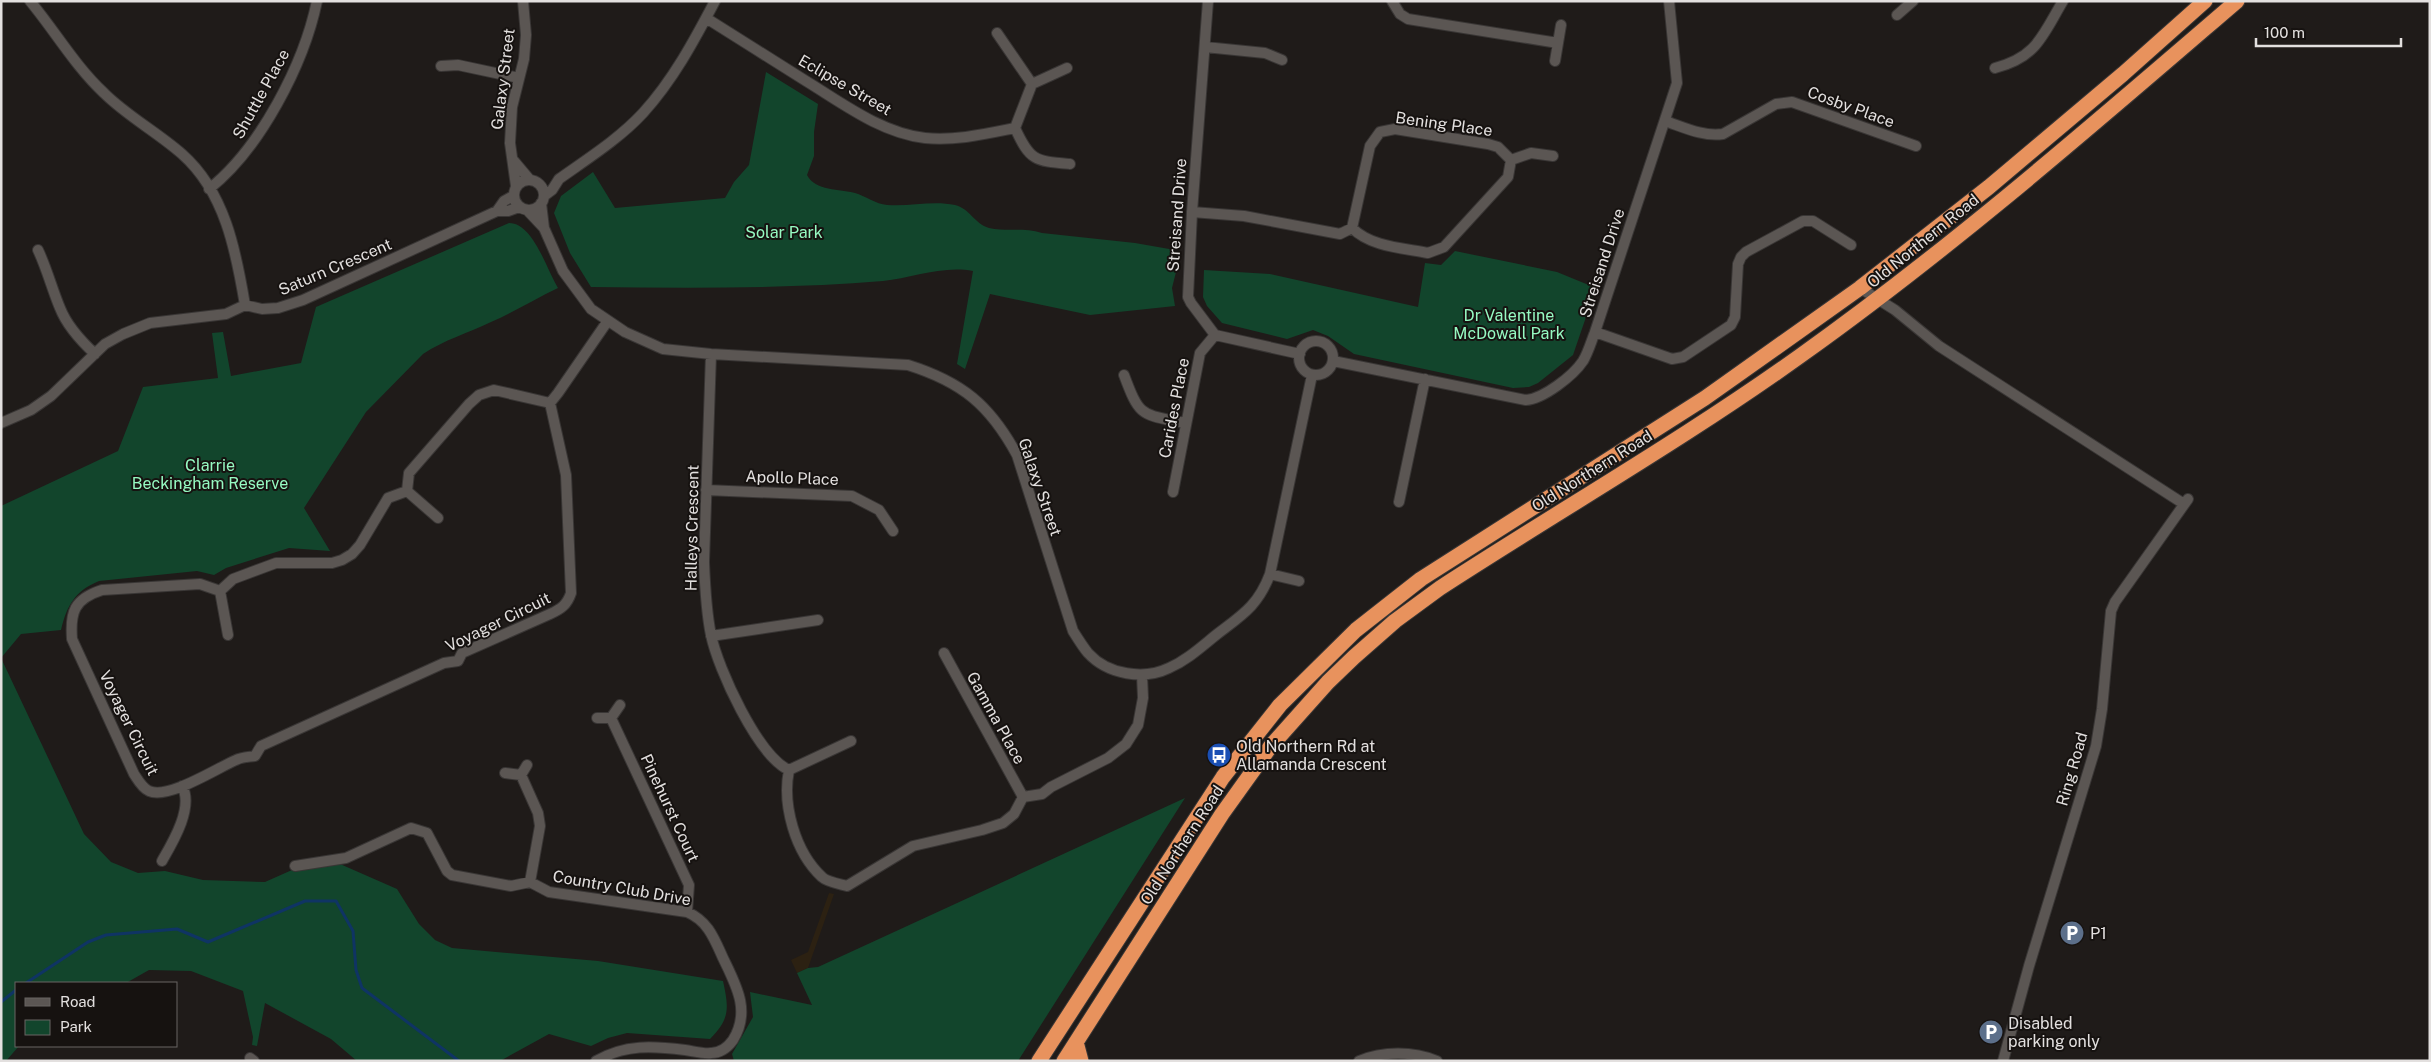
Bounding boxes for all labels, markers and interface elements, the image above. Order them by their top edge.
scale bar [2256,15,2401,47]
text: 100 m [2264,24,2305,41]
street label: Galaxy Street [487,27,519,131]
street label: Shuttle Place [229,46,293,142]
street label: Eclipse Street [795,51,895,119]
street label: Cosby Place [1805,82,1897,132]
street label: Bening Place [1394,108,1494,140]
street label: Streisand Drive [1164,158,1190,272]
street label: Old Northern Road [1863,190,1983,292]
street label: Streisand Drive [1575,206,1629,320]
park label: Solar Park [745,223,823,242]
street label: Saturn Crescent [276,235,394,299]
park label: Dr Valentine McDowall Park [1453,306,1565,343]
street label: Carides Place [1155,356,1193,460]
street label: Old Northern Road [1528,426,1656,516]
street label: Galaxy Street [1014,436,1066,538]
park label: Clarrie Beckingham Reserve [132,456,288,493]
street label: Halleys Crescent [681,465,703,591]
street label: Apollo Place [745,467,839,489]
street label: Voyager Circuit [442,588,554,656]
street label: Voyager Circuit [95,667,163,779]
street label: Gamma Place [963,669,1029,767]
street label: Ring Road [2052,730,2092,808]
place label: Old Northern Rd at Allamanda Crescent [1236,737,1387,774]
bus stop icon: Old Northern Rd at Allamanda Crescent [1206,742,1232,768]
street label: Pinehurst Court [637,751,703,865]
street label: Old Northern Road [1136,782,1228,908]
street label: Country Club Drive [551,866,693,910]
parking icon: P1 [2059,920,2085,946]
place label: P1 [2090,924,2107,943]
legend [15,982,178,1047]
text: Road [60,993,96,1010]
place label: Disabled parking only [2008,1014,2100,1051]
text: Park [60,1018,92,1035]
parking icon: Disabled parking only [1978,1019,2004,1045]

